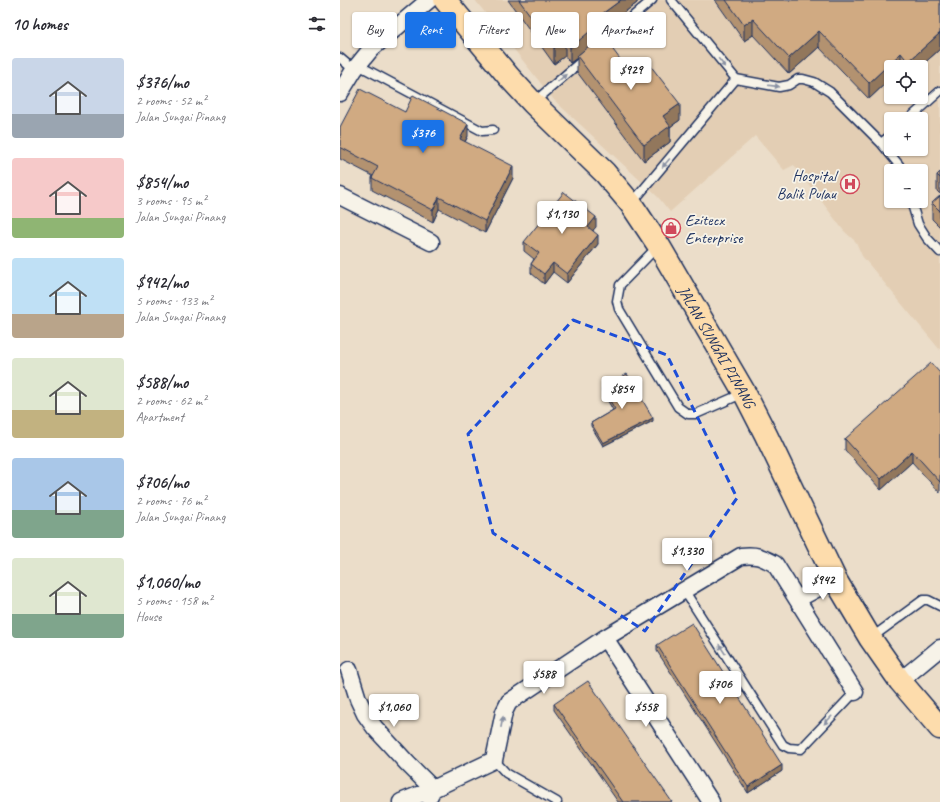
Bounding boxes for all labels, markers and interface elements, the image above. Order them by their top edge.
chip: Buy [352,12,397,48]
chip: Rent [405,12,456,48]
chip: Filters [464,12,523,48]
chip: New [531,12,579,48]
chip: Apartment [587,12,666,48]
icon: filters [306,13,328,35]
text: 10 homes [12,14,68,35]
pin: $929 [607,57,655,91]
one-way arrow [718,57,727,68]
map controls [884,60,928,208]
button: locate [884,60,928,104]
text: $929 [619,62,643,78]
text: $376/mo [136,72,189,93]
one-way arrow [557,73,567,82]
icon: home [44,74,92,122]
one-way arrow [768,83,780,89]
text: 2 rooms · 52 m² [136,93,206,109]
text: Jalan Sungai Pinang [136,109,225,125]
button: + [884,112,928,156]
pin: $376 [399,120,447,154]
text: $376 [411,125,435,141]
one-way arrow [661,157,670,168]
button: − [884,164,928,208]
place label: Hospital Balik Pulau [777,166,839,204]
text: $854/mo [136,172,188,193]
hospital icon: Hospital Balik Pulau [839,173,861,195]
icon: home [44,174,92,222]
text: 3 rooms · 95 m² [136,193,206,209]
pin: $1,130 [529,201,595,235]
text: $1,130 [546,206,578,222]
text: Jalan Sungai Pinang [136,209,225,225]
place label: Ezitecx Enterprise [685,210,744,248]
shop icon: Ezitecx Enterprise [660,217,682,239]
text: $942/mo [136,272,188,293]
icon: home [44,274,92,322]
street label: JALAN SUNGAI PINANG [673,281,760,414]
text: 5 rooms · 133 m² [136,293,212,309]
text: Jalan Sungai Pinang [136,309,225,325]
text: $588/mo [136,372,188,393]
icon: home [44,374,92,422]
pin: $854 [598,376,646,410]
text: $854 [610,381,634,397]
text: 2 rooms · 62 m² [136,393,206,409]
text: Apartment [136,409,184,425]
text: $706/mo [136,472,189,493]
icon: home [44,474,92,522]
text: 2 rooms · 76 m² [136,493,206,509]
text: Jalan Sungai Pinang [136,509,225,525]
pin: $1,330 [654,538,720,572]
text: $1,330 [671,543,703,559]
pin: $942 [799,567,847,601]
text: $1,060/mo [136,572,200,593]
text: $942 [811,572,835,588]
icon: home [44,574,92,622]
text: 5 rooms · 158 m² [136,593,212,609]
text: House [136,609,161,625]
one-way arrow [718,644,726,654]
pin: $588 [520,661,568,695]
text: $588 [532,666,556,682]
pin: $706 [696,671,744,705]
text: $706 [708,676,732,692]
pin: $1,060 [361,694,427,728]
pin: $558 [622,694,670,728]
text: $1,060 [378,699,410,715]
text: $558 [635,699,657,715]
one-way arrow [823,715,833,725]
one-way arrow [499,716,505,728]

